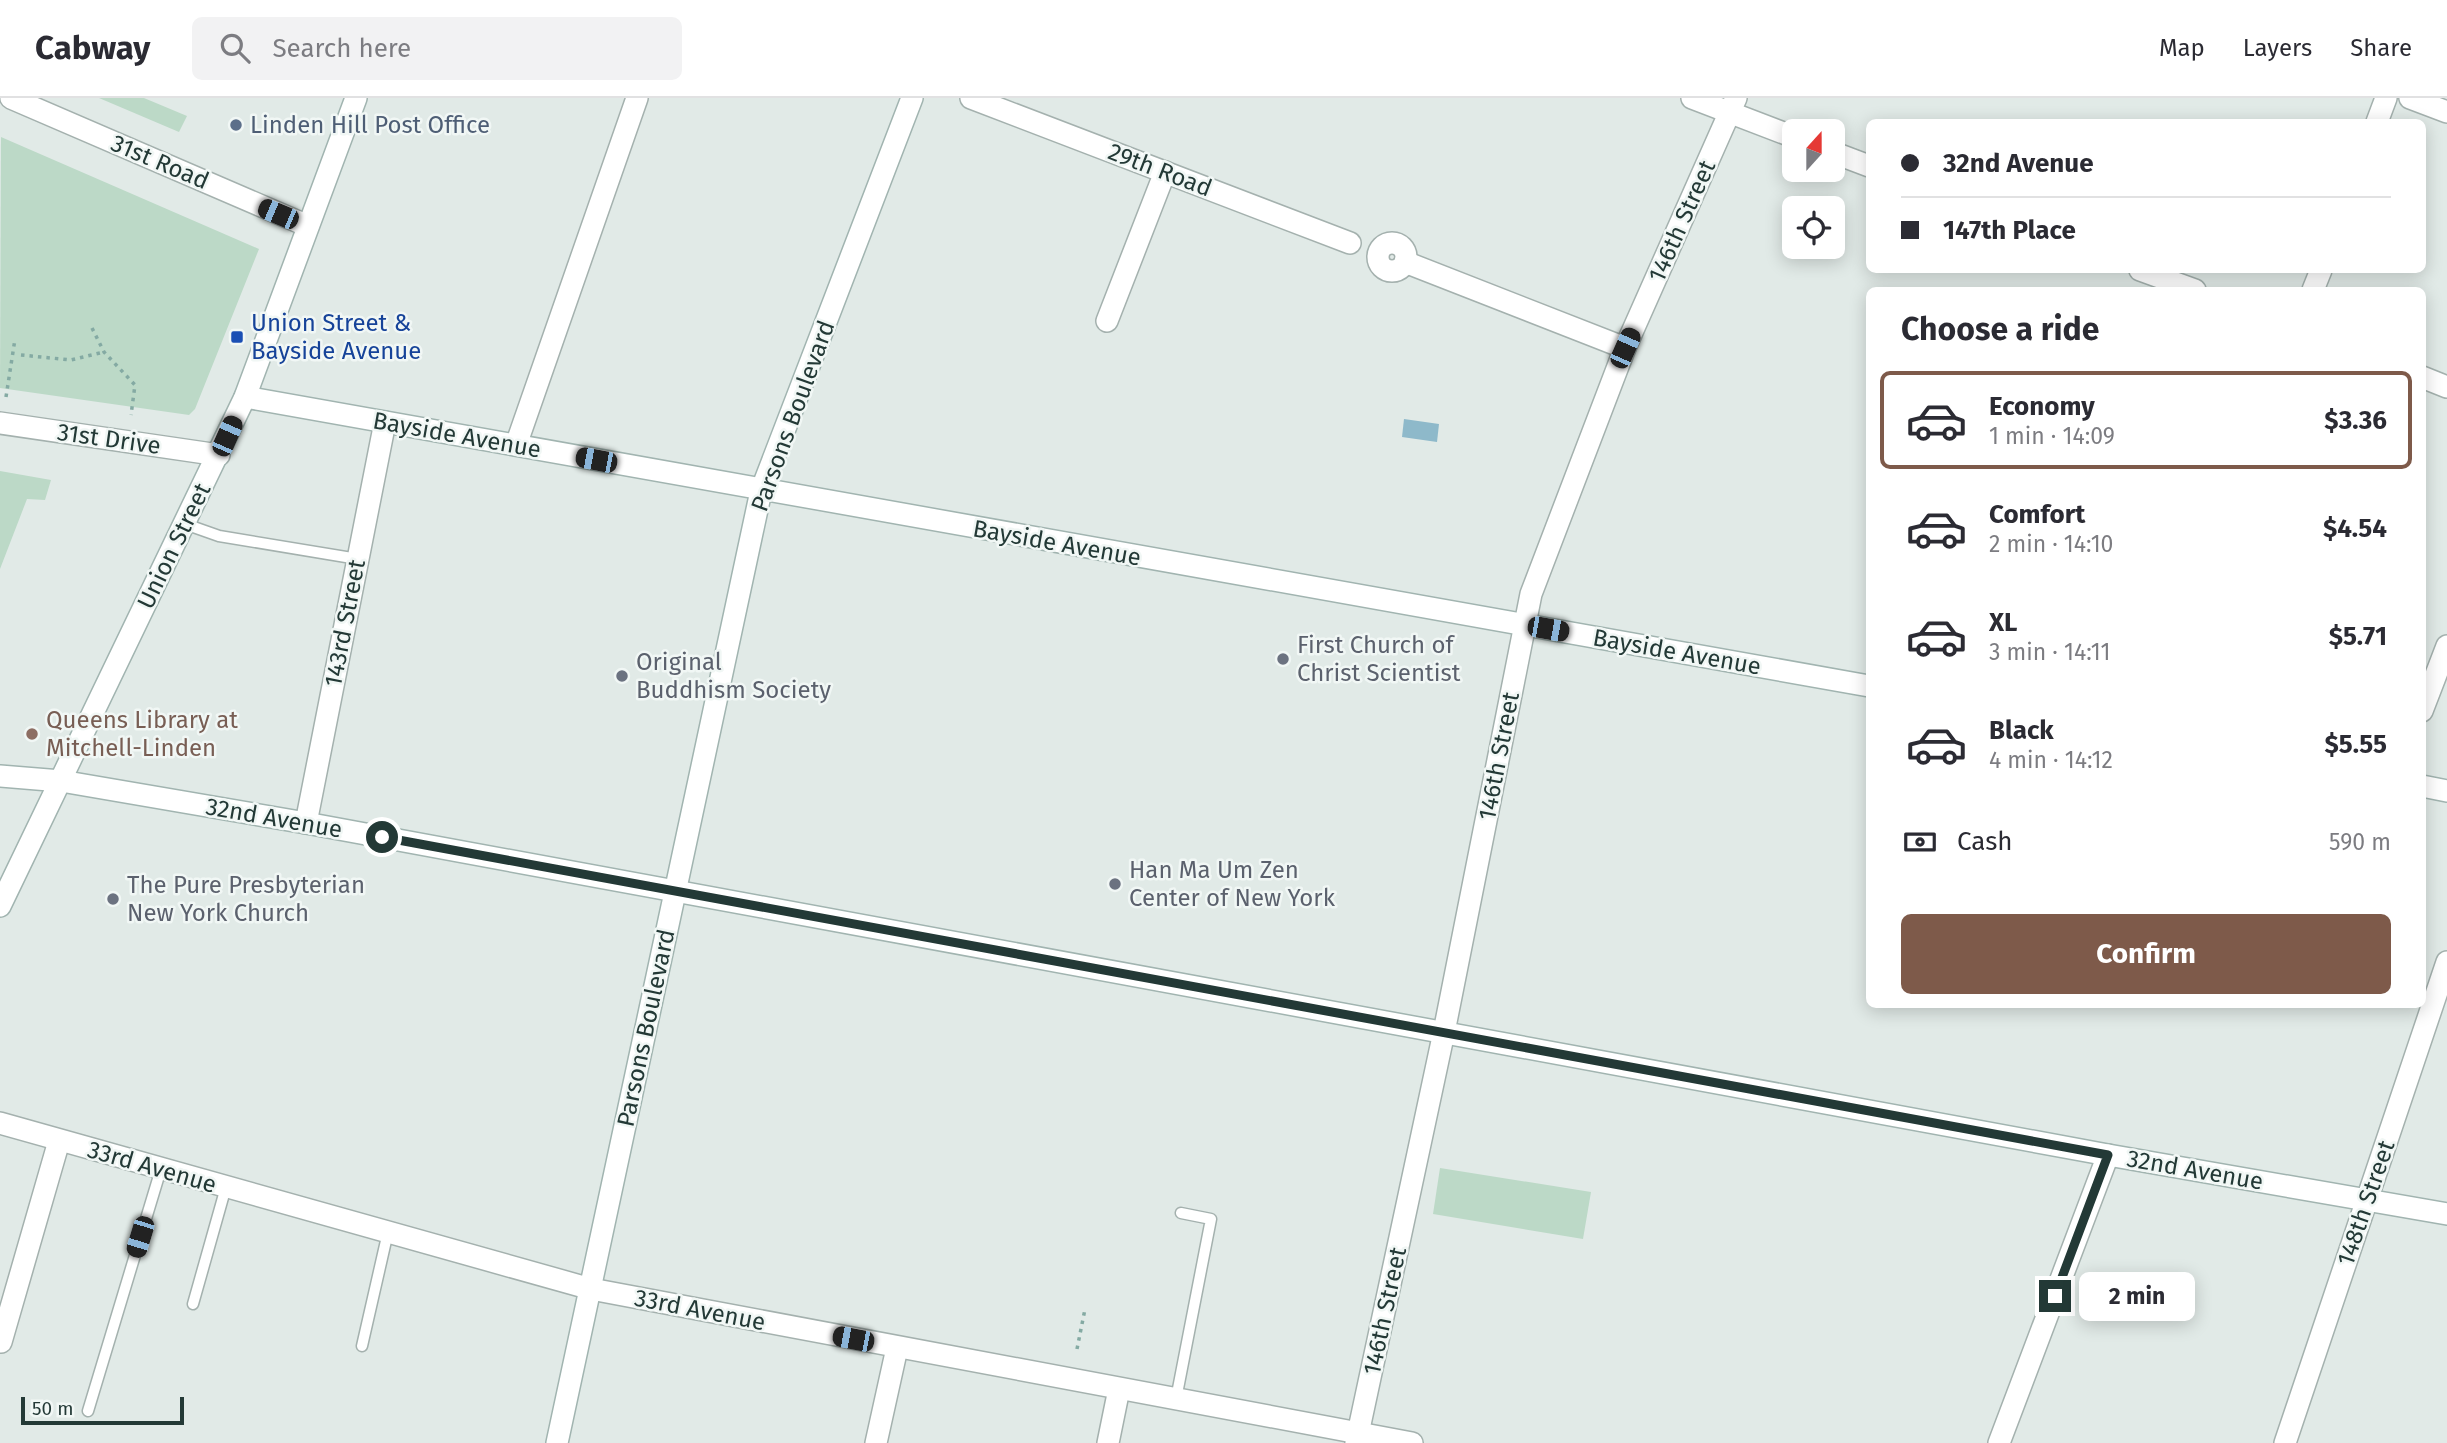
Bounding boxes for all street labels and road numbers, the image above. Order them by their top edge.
street label: 31st Road [107,129,213,195]
street label: 29th Road [1104,137,1216,203]
street label: 146th Street [1643,156,1721,286]
street label: Parsons Boulevard [745,317,841,515]
street label: Bayside Avenue [371,406,543,464]
street label: 31st Drive [55,418,163,460]
street label: Union Street [132,478,217,613]
street label: Bayside Avenue [971,514,1143,572]
street label: 143rd Street [319,557,371,689]
street label: Bayside Avenue [1591,623,1763,681]
street label: 146th Street [1473,689,1525,823]
street label: 32nd Avenue [204,792,344,844]
street label: Parsons Boulevard [611,927,681,1129]
street label: 33rd Avenue [84,1135,220,1199]
street label: 148th Street [2332,1136,2401,1269]
street label: 32nd Avenue [2125,1144,2265,1196]
street label: 146th Street [1358,1244,1412,1378]
street label: 33rd Avenue [632,1284,768,1336]

